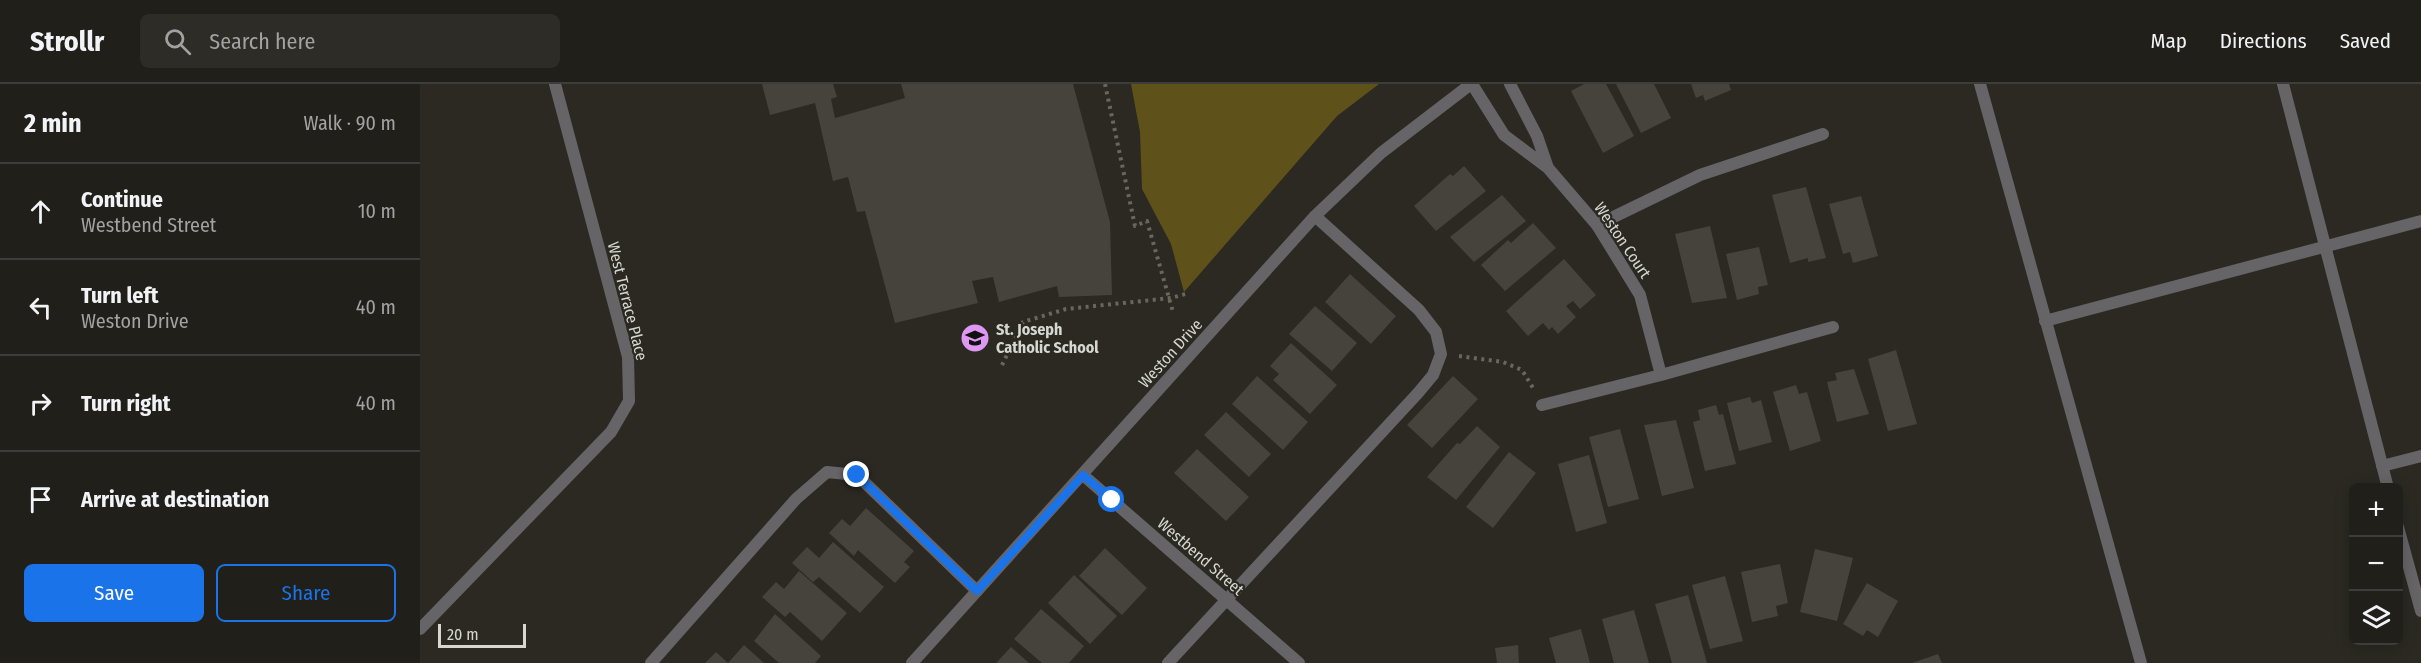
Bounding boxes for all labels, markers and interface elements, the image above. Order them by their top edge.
search box [140,14,560,68]
text: Strollr [30,25,104,58]
icon: search [161,25,194,58]
text: Search here [209,28,315,55]
text: Map [2150,28,2187,54]
text: Directions [2220,28,2307,54]
text: Saved [2340,28,2391,54]
text: 2 min [24,108,82,139]
text: Walk · 90 m [304,111,396,135]
text: Continue [81,186,163,213]
icon: ahead [24,195,57,228]
text: 10 m [358,199,396,223]
street label: Weston Court [1590,199,1655,283]
text: Westbend Street [81,213,216,237]
street label: West Terrace Place [604,240,651,362]
text: Turn left [81,282,159,309]
icon: left [24,291,57,324]
text: 40 m [356,295,396,319]
text: Weston Drive [81,309,189,333]
street label: Weston Drive [1135,315,1206,392]
place label: St. Joseph Catholic School [996,320,1099,357]
school or university icon: St. Joseph Catholic School [959,322,991,354]
icon: right [24,387,57,420]
text: Turn right [81,390,170,417]
text: 40 m [356,391,396,415]
route end [843,461,869,487]
icon: arrive [24,483,57,516]
map controls [2349,483,2403,645]
button: + [2349,483,2403,537]
text: Arrive at destination [81,486,269,513]
route start [1098,486,1124,512]
street label: Westbend Street [1154,514,1248,600]
button: − [2349,537,2403,591]
button: Save [24,564,204,622]
button: Share [216,564,396,622]
button: layers [2349,591,2403,645]
scale bar [438,621,526,648]
text: 20 m [447,625,478,644]

